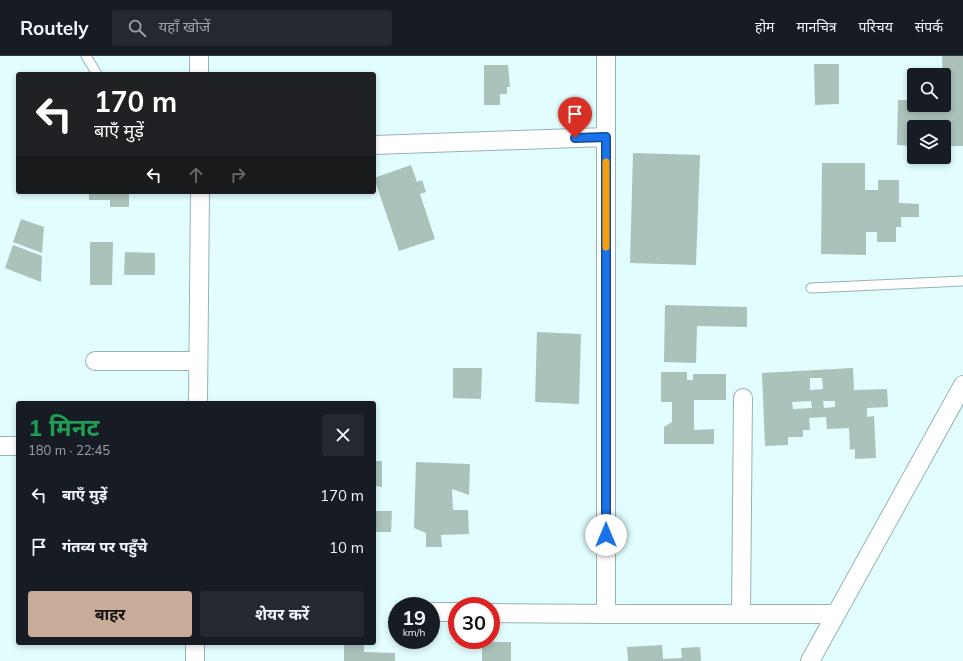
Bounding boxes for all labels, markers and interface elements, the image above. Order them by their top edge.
search box [112,10,392,46]
text: Routely [20,16,88,40]
icon: search [126,17,148,39]
text: यहाँ खोजें [158,17,210,36]
text: होम [755,18,774,36]
text: मानचित्र [796,18,837,36]
text: परिचय [859,18,893,36]
text: संपर्क [915,18,943,36]
map controls [907,68,951,164]
button: search [907,68,951,112]
text: 170 m [94,84,177,119]
icon: left [28,88,80,140]
pin [558,97,592,138]
icon: arrive [564,103,586,125]
text: बाएँ मुड़ें [94,119,144,142]
button: layers [907,120,951,164]
icon: left [143,164,165,186]
icon: ahead [185,164,207,186]
icon: right [227,164,249,186]
text: 1 मिनट [28,412,99,442]
button: close [322,414,364,456]
text: 180 m · 22:45 [28,442,110,458]
icon: left [28,484,50,506]
text: बाएँ मुड़ें [62,485,107,504]
text: 170 m [320,486,364,505]
position arrow [585,514,627,556]
icon: arrive [28,536,50,558]
text: गंतव्य पर पहुँचे [62,537,147,556]
text: 10 m [329,538,364,557]
button: बाहर [28,591,192,637]
button: शेयर करें [200,591,364,637]
speed limit sign: 30 [448,597,500,649]
text: 19 [402,605,426,630]
text: km/h [403,626,425,639]

